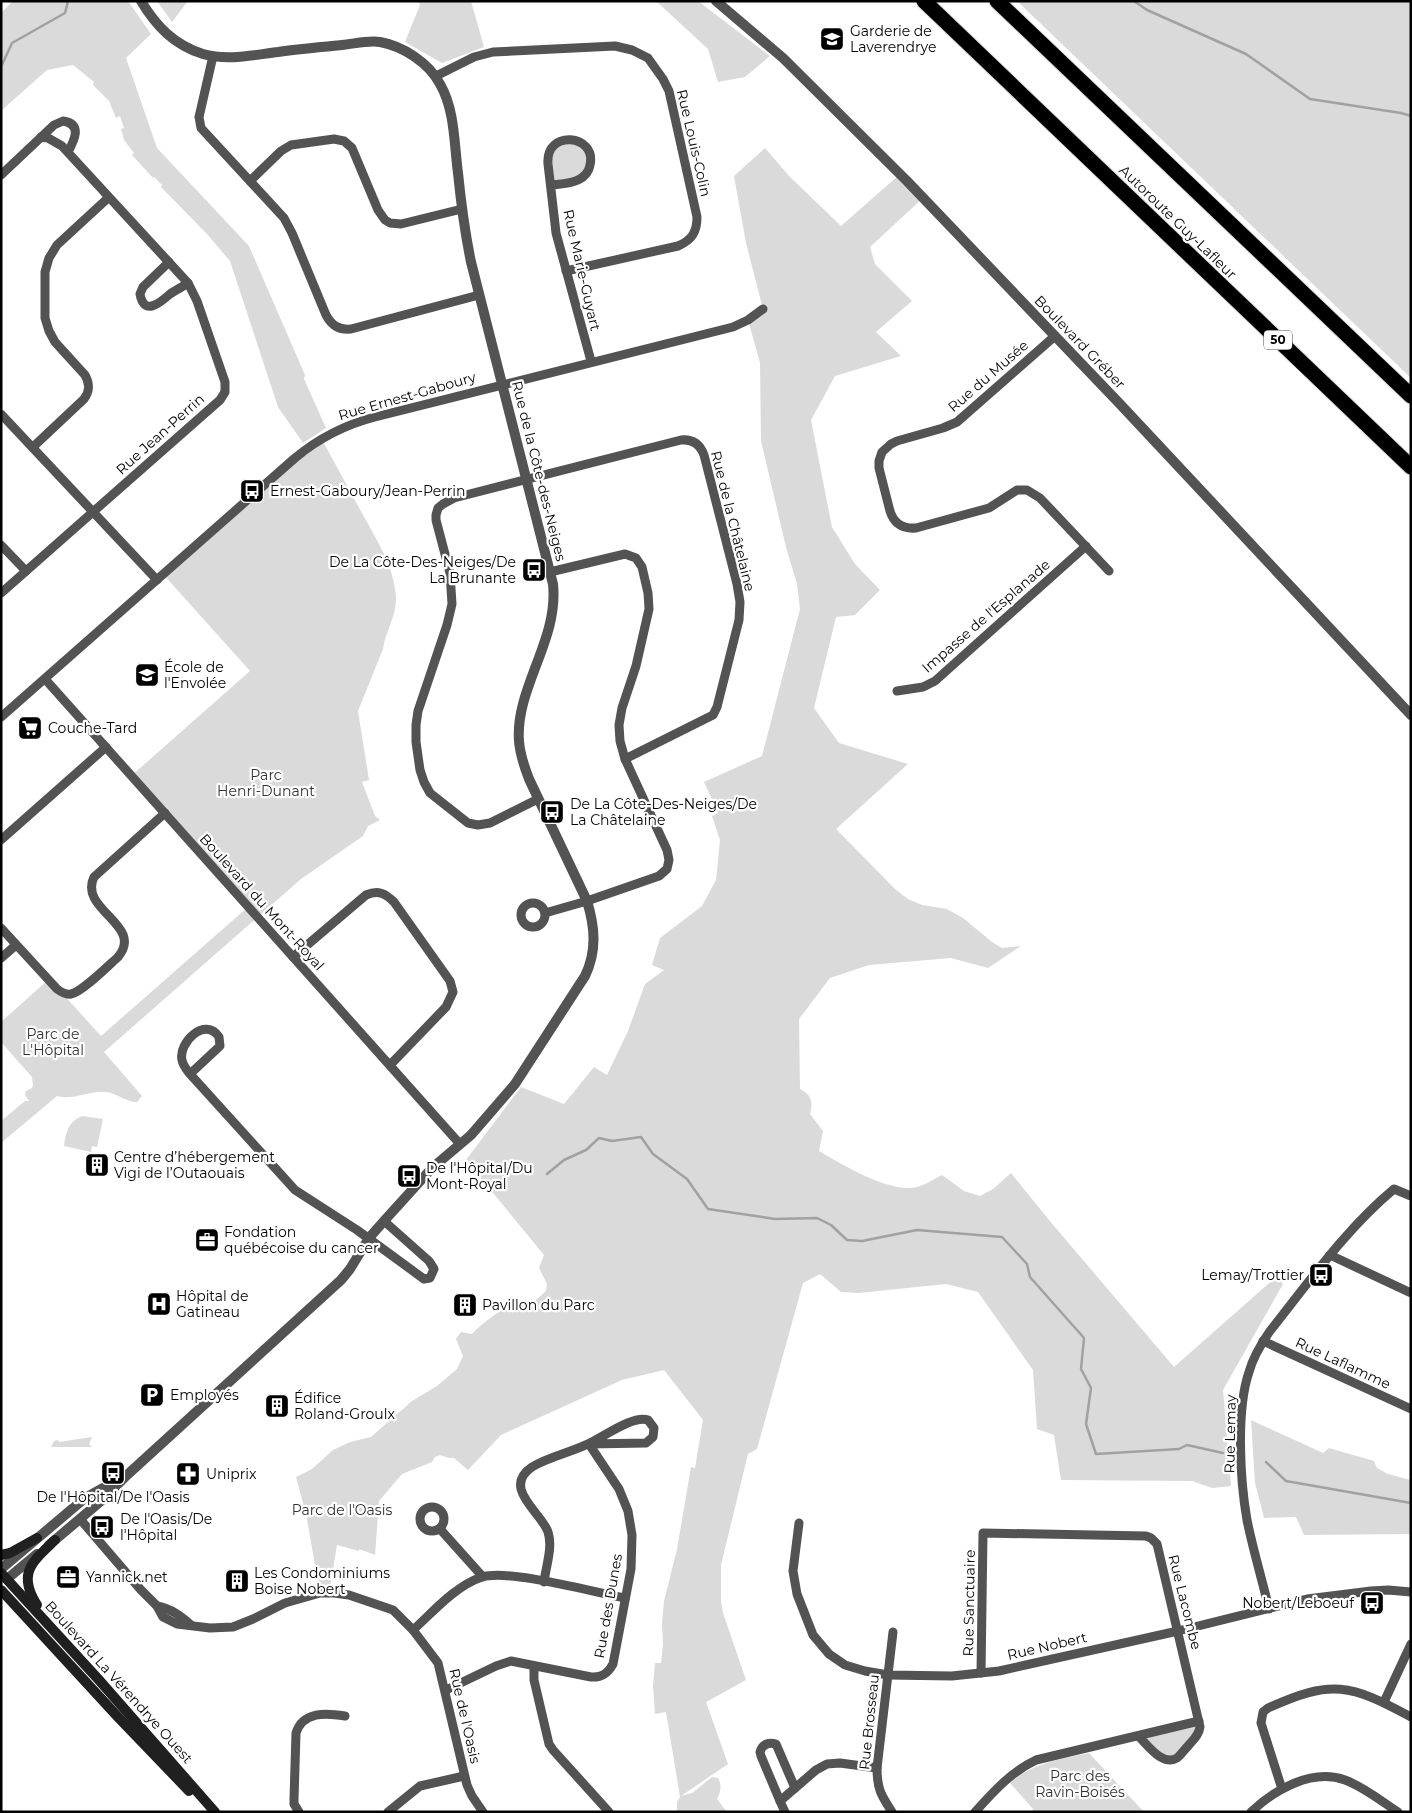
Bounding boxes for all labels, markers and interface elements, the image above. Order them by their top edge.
place label: Garderie de Laverendrye [850,22,936,56]
school or university icon: Garderie de Laverendrye [819,26,845,52]
street label: Rue Louis-Colin [673,88,715,198]
street label: Autoroute Guy-Lafleur [1116,161,1241,283]
street label: Rue Marie-Guyart [559,208,605,333]
street label: Boulevard Gréber [1031,291,1130,393]
road number: 50 [1264,330,1292,350]
street label: Rue du Musée [944,336,1032,416]
street label: Rue Ernest-Gaboury [336,368,478,424]
street label: Rue de la Côte-des-Neiges [508,379,570,563]
street label: Rue Jean-Perrin [112,390,208,478]
street label: Rue de la Châtelaine [707,449,759,593]
bus stop icon: Ernest-Gaboury/Jean-Perrin [239,478,265,504]
place label: Ernest-Gaboury/Jean-Perrin [270,482,466,500]
place label: De La Côte-Des-Neiges/De La Brunante [329,553,516,587]
street label: Impasse de l'Esplanade [918,555,1054,677]
bus stop icon: De La Côte-Des-Neiges/De La Brunante [521,557,547,583]
place label: École de l'Envolée [164,658,226,692]
school or university icon: École de l'Envolée [134,662,160,688]
supermarket icon: Couche-Tard [17,715,43,741]
place label: Couche-Tard [48,719,137,737]
park label: Parc Henri-Dunant [217,766,315,800]
place label: De La Côte-Des-Neiges/De La Châtelaine [570,795,757,829]
bus stop icon: De La Côte-Des-Neiges/De La Châtelaine [539,799,565,825]
street label: Boulevard du Mont-Royal [196,830,328,974]
park label: Parc de L'Hôpital [22,1025,84,1059]
place label: Centre d’hébergement Vigi de l’Outaouais [114,1148,275,1182]
building icon: Centre d’hébergement Vigi de l’Outaouais [84,1152,110,1178]
place label: De l'Hôpital/Du Mont-Royal [426,1159,533,1193]
bus stop icon: De l'Hôpital/Du Mont-Royal [396,1163,422,1189]
place label: Fondation québécoise du cancer [224,1223,379,1257]
office icon: Fondation québécoise du cancer [194,1227,220,1253]
bus stop icon: Lemay/Trottier [1308,1262,1334,1288]
place label: Lemay/Trottier [1201,1266,1304,1284]
place label: Hôpital de Gatineau [176,1287,248,1321]
hospital icon: Hôpital de Gatineau [146,1291,172,1317]
building icon: Pavillon du Parc [452,1292,478,1318]
place label: Pavillon du Parc [482,1296,595,1314]
street label: Rue Laflamme [1292,1333,1394,1393]
parking icon: Employés [139,1382,165,1408]
place label: Employés [170,1386,239,1404]
place label: Édifice Roland-Groulx [294,1389,396,1423]
building icon: Édifice Roland-Groulx [264,1393,290,1419]
street label: Rue Lemay [1220,1394,1240,1473]
bus stop icon: De l'Hôpital/De l'Oasis [100,1460,126,1486]
pharmacy icon: Uniprix [175,1461,201,1487]
place label: Uniprix [206,1465,257,1483]
place label: De l'Hôpital/De l'Oasis [36,1488,190,1506]
park label: Parc de l'Oasis [292,1501,392,1519]
place label: De l'Oasis/De l'Hôpital [120,1510,212,1544]
bus stop icon: De l'Oasis/De l'Hôpital [89,1514,115,1540]
street label: Rue Sanctuaire [959,1549,979,1657]
street label: Rue des Dunes [590,1552,626,1660]
street label: Rue Lacombe [1164,1553,1206,1651]
office icon: Yannick.net [55,1564,81,1590]
place label: Les Condominiums Boise Nobert [254,1564,390,1598]
place label: Yannick.net [86,1568,168,1586]
building icon: Les Condominiums Boise Nobert [224,1568,250,1594]
bus stop icon: Nobert/Leboeuf [1359,1590,1385,1616]
place label: Nobert/Leboeuf [1242,1594,1355,1612]
street label: Boulevard La Vérendrye Ouest [41,1597,197,1767]
street label: Rue Nobert [1005,1628,1089,1664]
street label: Rue de l'Oasis [445,1667,485,1765]
street label: Rue Brosseau [855,1673,883,1771]
park label: Parc des Ravin-Boisés [1035,1767,1125,1801]

